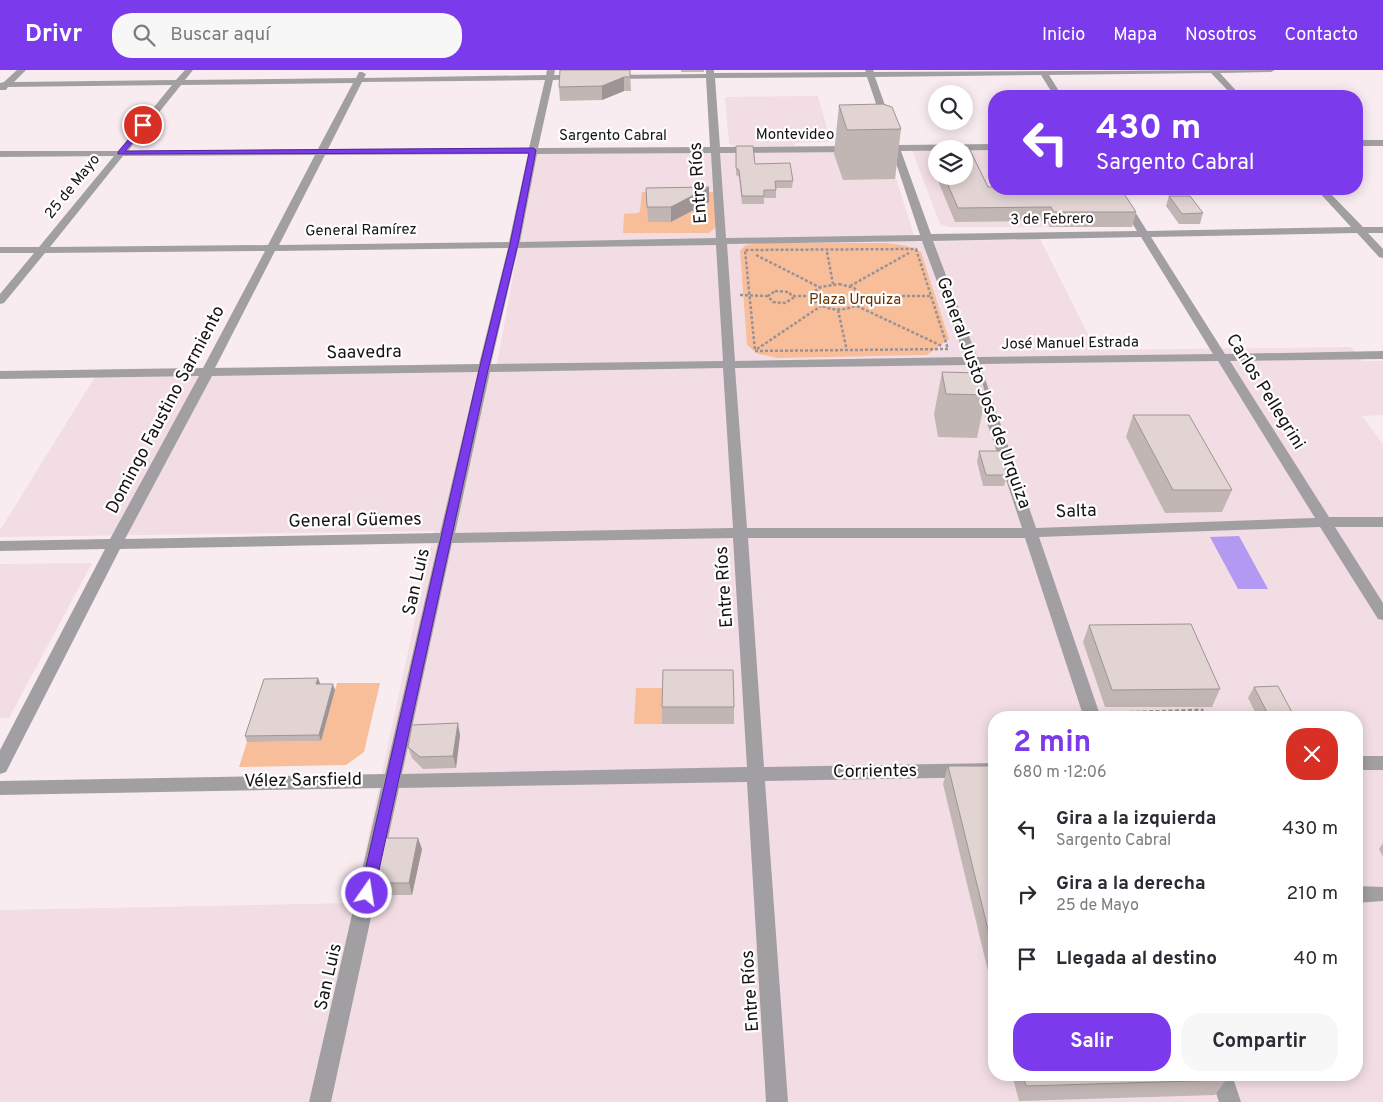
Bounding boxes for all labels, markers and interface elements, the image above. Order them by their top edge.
search box [112,13,462,58]
text: Drivr [25,20,82,50]
icon: search [130,21,158,49]
text: Buscar aquí [170,23,270,47]
text: Inicio [1042,24,1085,47]
text: Mapa [1113,24,1157,47]
text: Nosotros [1185,24,1257,47]
text: Contacto [1285,24,1358,47]
map controls [928,85,973,185]
button: search [928,85,973,130]
pin [122,104,164,146]
text: 430 m [1096,107,1201,151]
icon: left [1013,110,1078,175]
icon: arrive [129,111,157,139]
street label: Montevideo [756,126,834,145]
street label: Sargento Cabral [559,127,667,146]
button: layers [928,140,973,185]
street label: Entre Ríos [685,141,713,225]
text: Sargento Cabral [1096,150,1255,177]
street label: 25 de Mayo [41,151,105,223]
street label: 3 de Febrero [1010,210,1094,230]
street label: General Ramírez [305,221,417,241]
street label: General Justo José de Urquiza [930,274,1036,512]
park label: Plaza Urquiza [809,291,901,310]
street label: Domingo Faustino Sarmiento [101,302,231,518]
street label: Carlos Pellegrini [1220,330,1310,454]
street label: José Manuel Estrada [1001,333,1139,355]
street label: Saavedra [326,341,402,365]
street label: Salta [1055,500,1097,524]
street label: General Güemes [288,508,422,534]
street label: Entre Ríos [711,545,739,629]
street label: San Luis [398,546,436,618]
text: 2 min [1013,725,1091,762]
button: close [1286,728,1338,780]
street label: Corrientes [833,760,917,784]
text: 680 m · 12:06 [1013,763,1106,783]
street label: Vélez Sarsfield [244,768,362,794]
text: Gira a la izquierda [1056,807,1216,831]
icon: left [1013,815,1041,843]
text: 430 m [1282,817,1338,841]
text: Sargento Cabral [1056,831,1171,851]
position arrow [340,866,392,918]
text: Gira a la derecha [1056,872,1206,896]
icon: right [1013,880,1041,908]
text: 210 m [1287,882,1338,906]
text: 25 de Mayo [1056,896,1139,916]
street label: San Luis [310,941,348,1013]
icon: arrive [1013,945,1041,973]
text: Llegada al destino [1056,947,1217,971]
text: 40 m [1293,947,1338,971]
street label: Entre Ríos [737,949,765,1033]
button: Salir [1013,1013,1171,1071]
button: Compartir [1181,1013,1338,1071]

